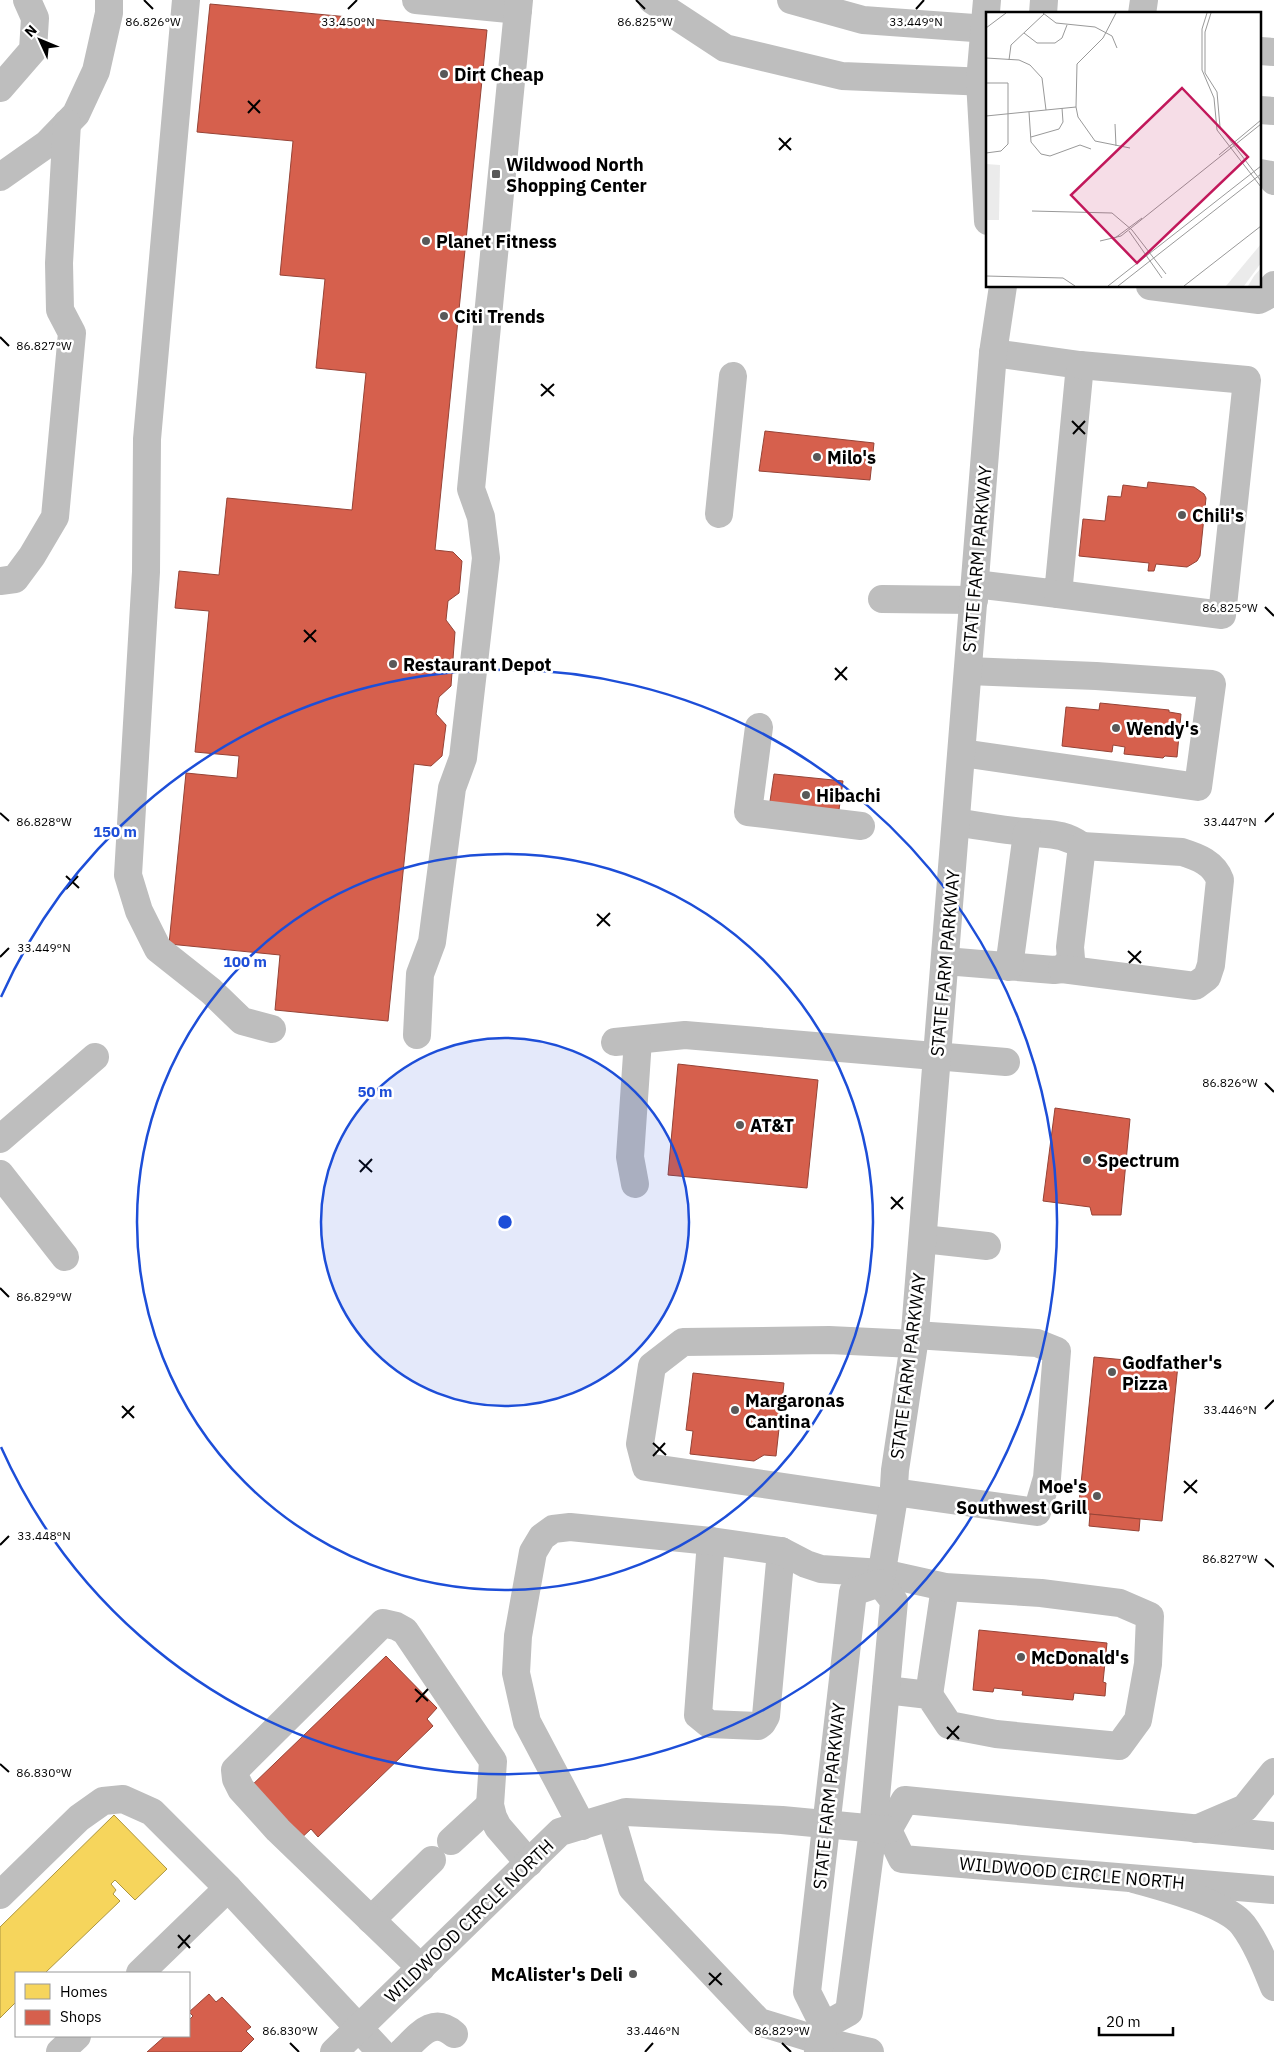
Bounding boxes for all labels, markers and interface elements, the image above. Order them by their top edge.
inset map [986,12,1262,288]
text: 86.826°W [125,14,181,29]
text: 33.450°N [321,14,375,29]
text: 86.825°W [617,14,673,29]
text: 33.449°N [889,14,943,29]
north arrow [15,15,65,65]
text: N [21,21,41,41]
place label: Dirt Cheap [454,63,544,86]
marker: Dirt Cheap [438,68,450,80]
place label: Wildwood North Shopping Center [506,153,647,197]
marker: Wildwood North Shopping Center [490,168,502,180]
place label: Planet Fitness [436,230,557,253]
marker: Planet Fitness [420,235,432,247]
place label: Citi Trends [454,305,545,328]
marker: Citi Trends [438,310,450,322]
text: 86.827°W [16,338,72,353]
place label: Milo's [827,446,876,469]
marker: Milo's [811,451,823,463]
street label: STATE FARM PARKWAY [957,464,997,653]
place label: Chili's [1192,504,1244,527]
marker: Chili's [1176,509,1188,521]
text: 86.825°W [1202,600,1258,615]
place label: Restaurant Depot [403,653,552,676]
marker: Restaurant Depot [387,658,399,670]
place label: Wendy's [1126,717,1199,740]
marker: Wendy's [1110,722,1122,734]
place label: Hibachi [816,784,881,807]
marker: Hibachi [800,789,812,801]
text: 86.828°W [16,814,72,829]
text: 33.447°N [1203,814,1257,829]
text: 150 m [93,822,137,841]
street label: STATE FARM PARKWAY [925,868,965,1057]
text: 33.449°N [17,940,71,955]
text: 100 m [223,952,267,971]
text: 86.826°W [1202,1075,1258,1090]
text: 50 m [358,1082,392,1101]
place label: AT&T [750,1114,794,1137]
marker: AT&T [734,1119,746,1131]
place label: Spectrum [1097,1149,1180,1172]
marker: Spectrum [1081,1154,1093,1166]
centre of rings [496,1213,514,1231]
street label: STATE FARM PARKWAY [885,1271,931,1460]
text: 86.829°W [16,1289,72,1304]
place label: Godfather's Pizza [1122,1351,1222,1395]
marker: Godfather's Pizza [1106,1366,1118,1378]
place label: Margaronas Cantina [745,1389,845,1433]
text: 33.446°N [1203,1402,1257,1417]
marker: Margaronas Cantina [729,1404,741,1416]
place label: Moe's Southwest Grill [956,1475,1088,1519]
marker: Moe's Southwest Grill [1091,1490,1103,1502]
text: 33.448°N [17,1528,71,1543]
text: 86.827°W [1202,1551,1258,1566]
place label: McDonald's [1031,1646,1129,1669]
marker: McDonald's [1015,1651,1027,1663]
street label: STATE FARM PARKWAY [808,1701,850,1890]
text: 86.830°W [16,1765,72,1780]
street label: WILDWOOD CIRCLE NORTH [380,1834,558,2008]
street label: WILDWOOD CIRCLE NORTH [958,1852,1186,1894]
place label: McAlister's Deli [491,1963,623,1986]
marker: McAlister's Deli [627,1968,639,1980]
legend [15,1972,190,2037]
text: Homes [60,1982,108,2001]
scale bar [1099,2004,1173,2036]
text: Shops [60,2007,102,2026]
text: 20 m [1106,2012,1141,2031]
text: 86.830°W [262,2023,318,2038]
text: 33.446°N [626,2023,680,2038]
text: 86.829°W [754,2023,810,2038]

